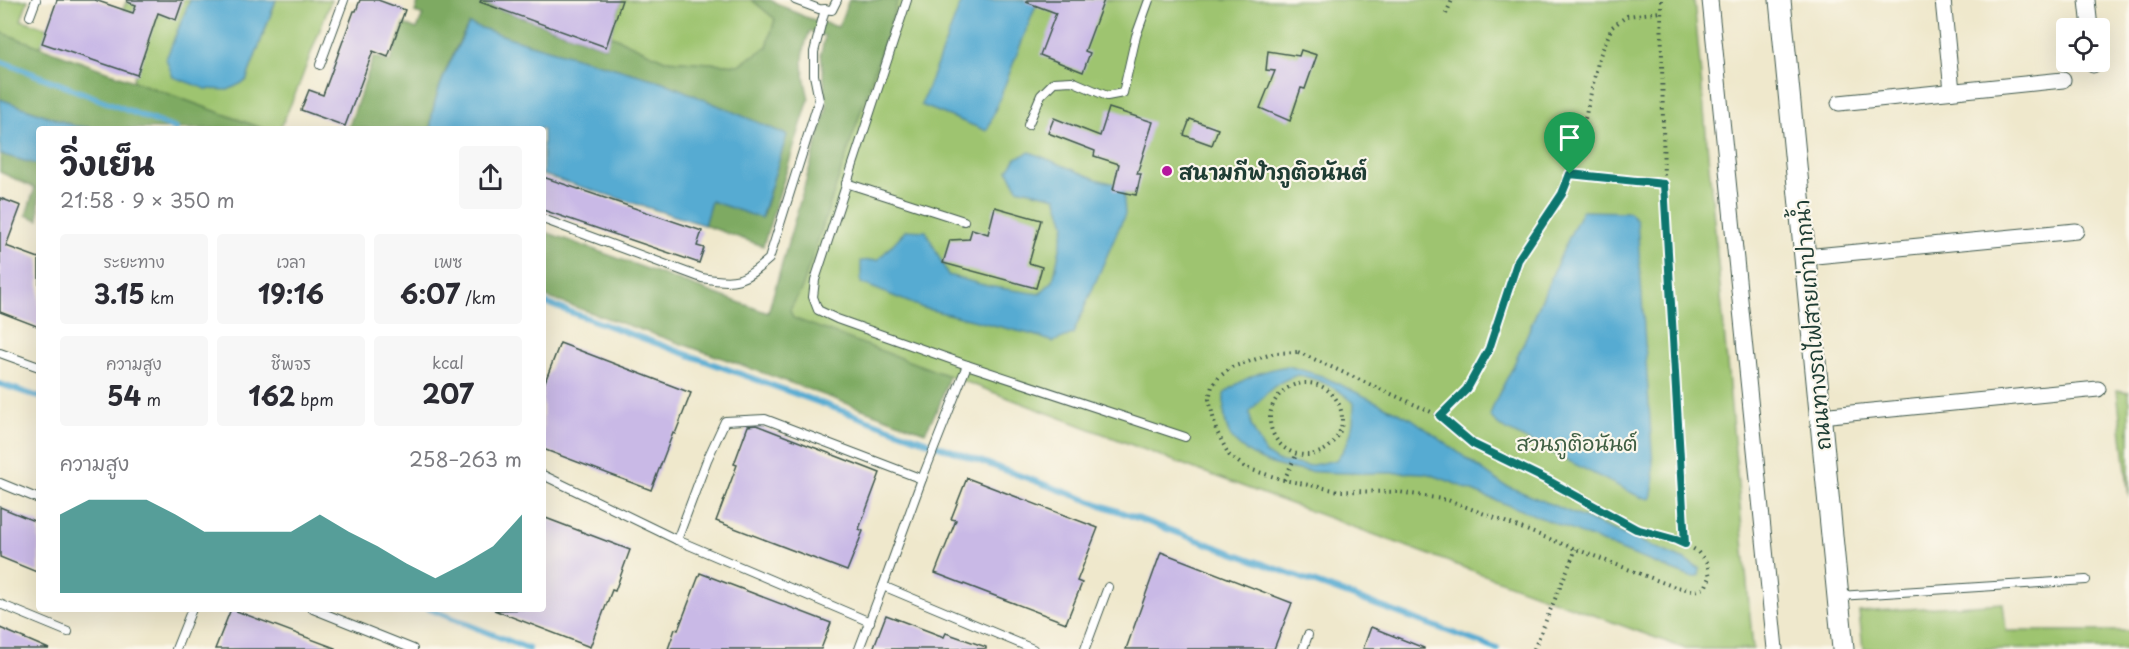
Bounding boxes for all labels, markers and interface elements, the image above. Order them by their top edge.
map controls [2056,18,2110,72]
button: locate [2056,18,2110,72]
pin [1544,112,1595,174]
icon: arrive [1553,121,1586,154]
text: วิ่งเย็น [60,137,155,187]
button: share [459,146,522,209]
place label: สนามกีฬาภูติอนันต์ [1179,155,1367,188]
marker: สนามกีฬาภูติอนันต์ [1160,164,1174,178]
text: 21:58 · 9 × 350 m [60,185,235,215]
street label: ถนนทางรถไฟสายเก่าปากน้ำ [1783,198,1838,452]
text: ระยะทาง [103,249,165,273]
text: เวลา [276,249,306,273]
text: เพซ [434,249,462,273]
text: 3.15 [94,274,145,313]
text: 19:16 [258,274,324,313]
text: 6:07 [400,274,460,313]
text: km [145,285,174,309]
text: /km [460,285,496,309]
text: kcal [432,350,464,374]
text: ความสูง [106,351,162,375]
text: ชีพจร [271,351,311,375]
text: 207 [422,374,474,413]
text: 54 [107,376,141,415]
text: 162 [248,376,295,415]
text: m [141,387,161,411]
text: bpm [295,387,334,411]
park label: สวนภูติอนันต์ [1516,426,1638,460]
text: 258–263 m [409,444,522,474]
text: ความสูง [60,448,129,478]

